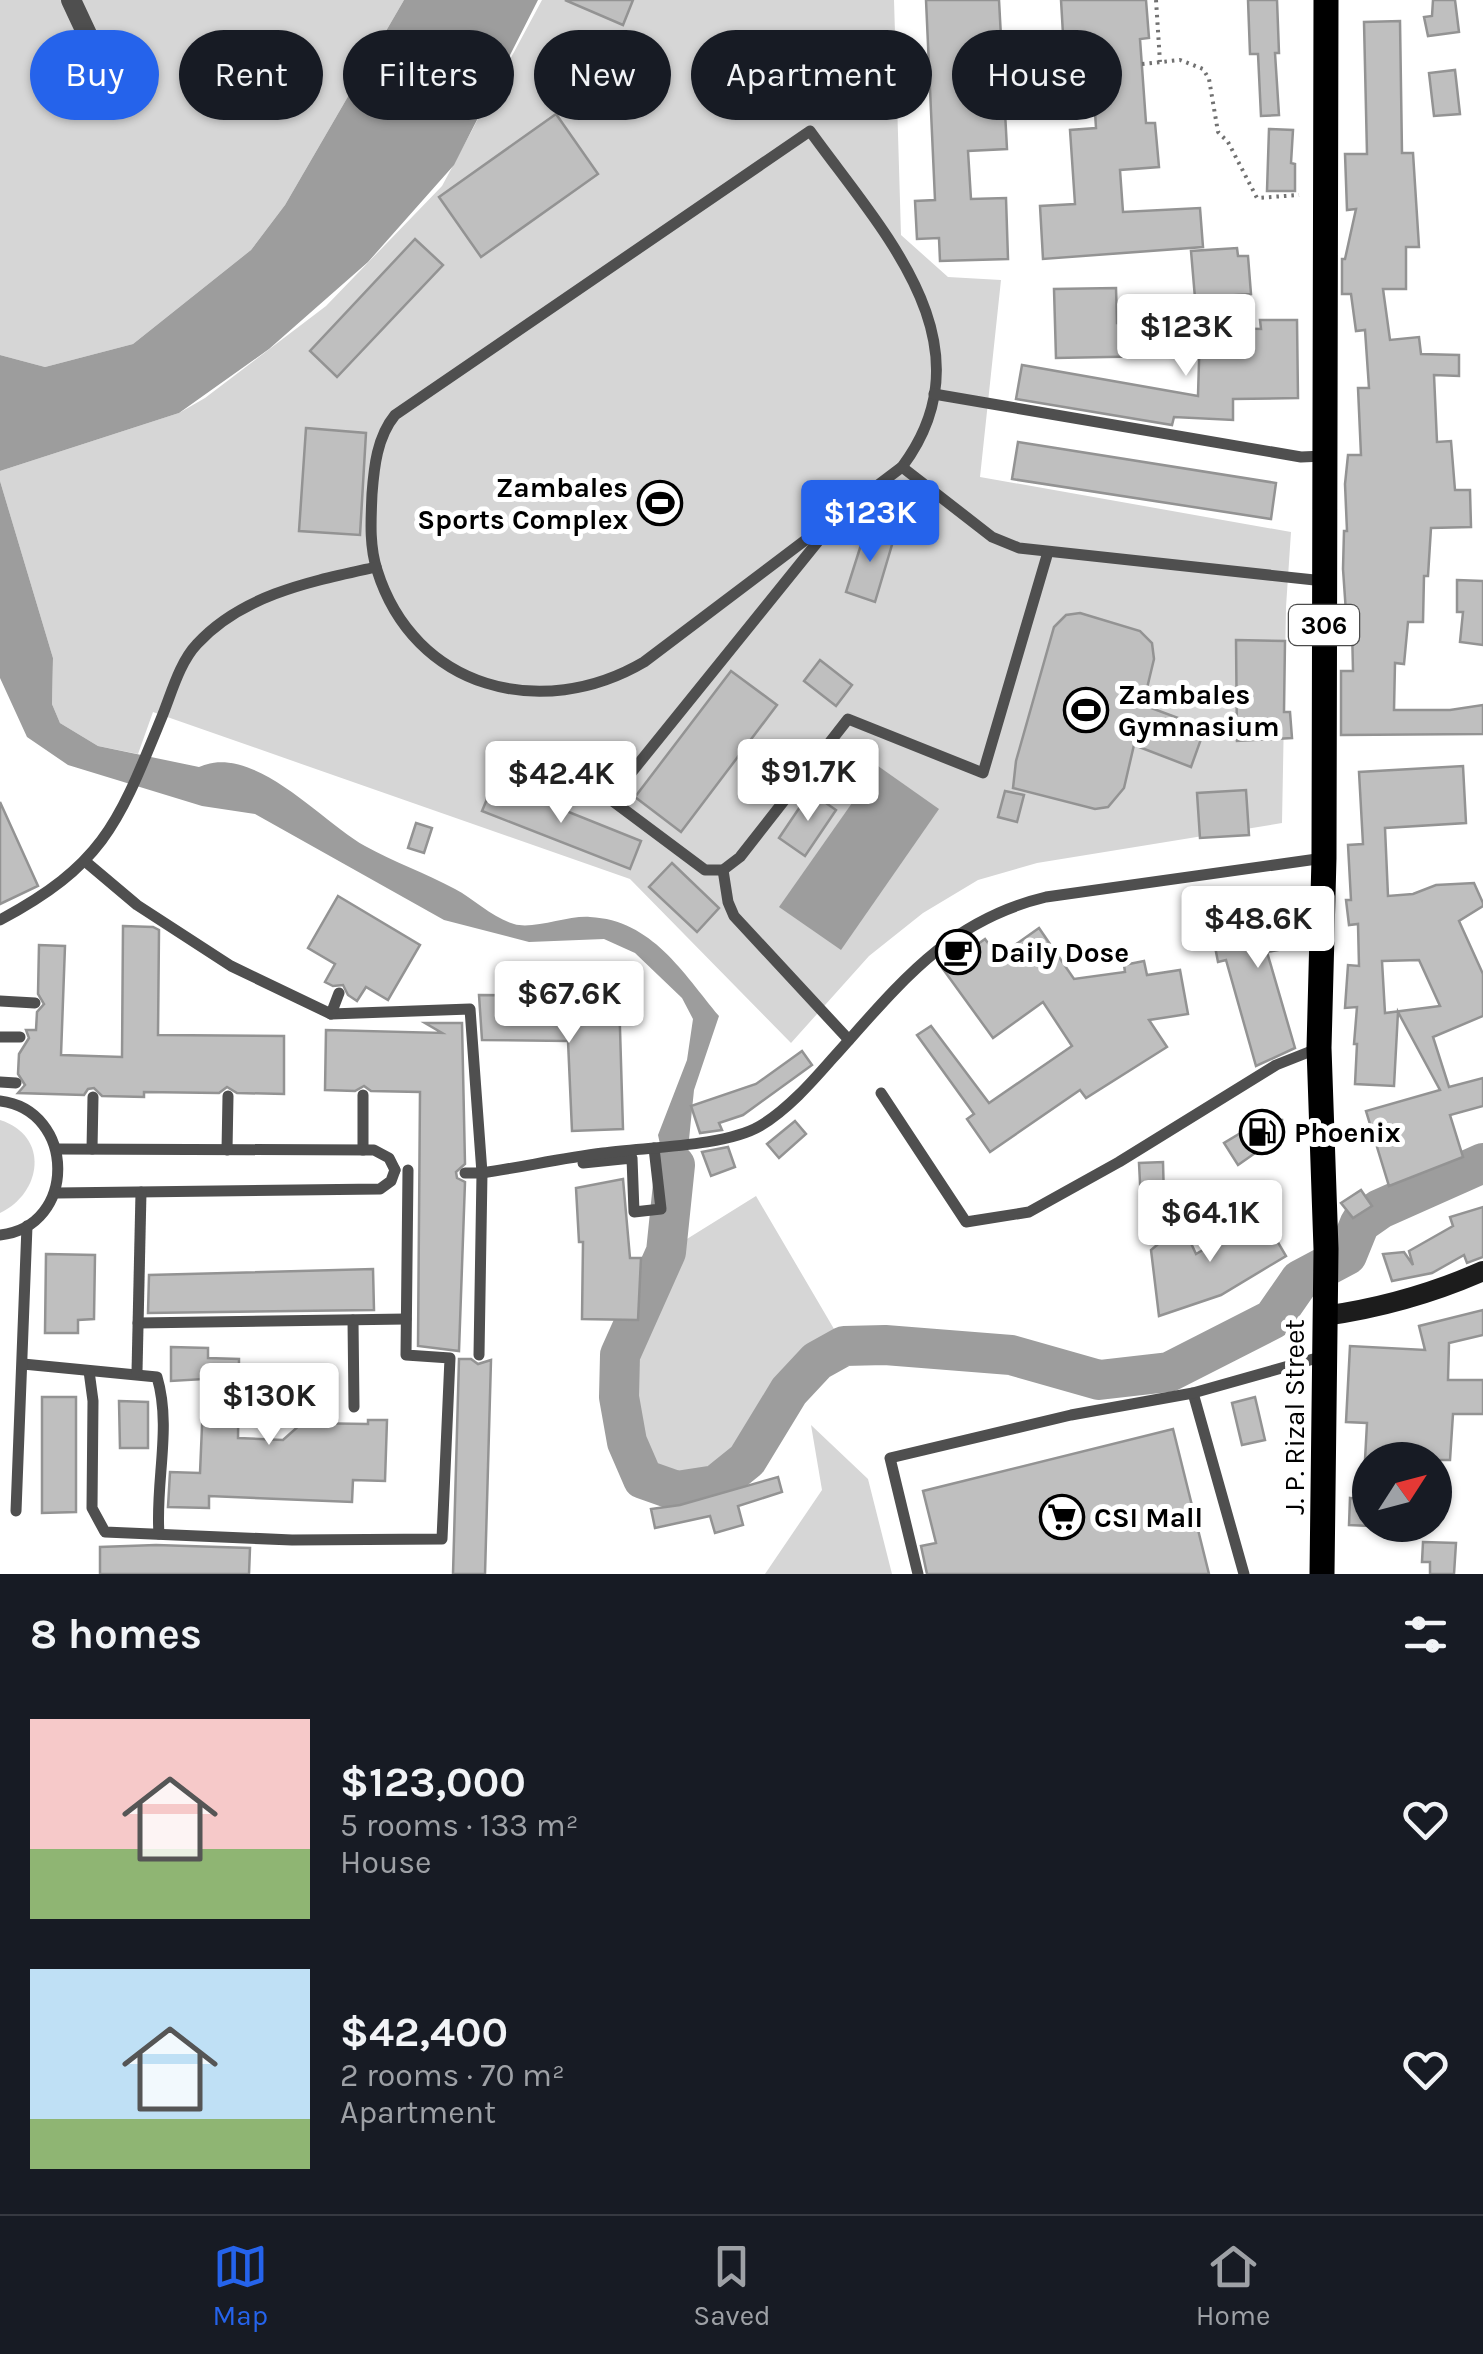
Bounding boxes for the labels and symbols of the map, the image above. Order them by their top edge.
pin: $123K [1116,294,1256,379]
place label: Zambales Sports Complex [417,471,628,536]
sports icon: Zambales Sports Complex [637,480,683,526]
pin: $123K [800,480,940,565]
road number: 306 [1289,605,1359,645]
place label: Zambales Gymnasium [1118,678,1280,743]
sports icon: Zambales Gymnasium [1063,687,1109,733]
pin: $91.7K [727,739,889,824]
pin: $42.4K [480,741,642,826]
pin: $48.6K [1177,886,1339,971]
cafe icon: Daily Dose [935,929,981,975]
place label: Daily Dose [990,936,1129,969]
pin: $67.6K [488,961,650,1046]
fuel station icon: Phoenix [1239,1109,1285,1155]
place label: Phoenix [1294,1116,1401,1149]
pin: $64.1K [1129,1180,1291,1265]
street label: J. P. Rizal Street [1278,1319,1311,1515]
pin: $130K [199,1363,339,1448]
north arrow [1352,1442,1452,1542]
supermarket icon: CSI Mall [1039,1494,1085,1540]
place label: CSI Mall [1094,1501,1203,1534]

